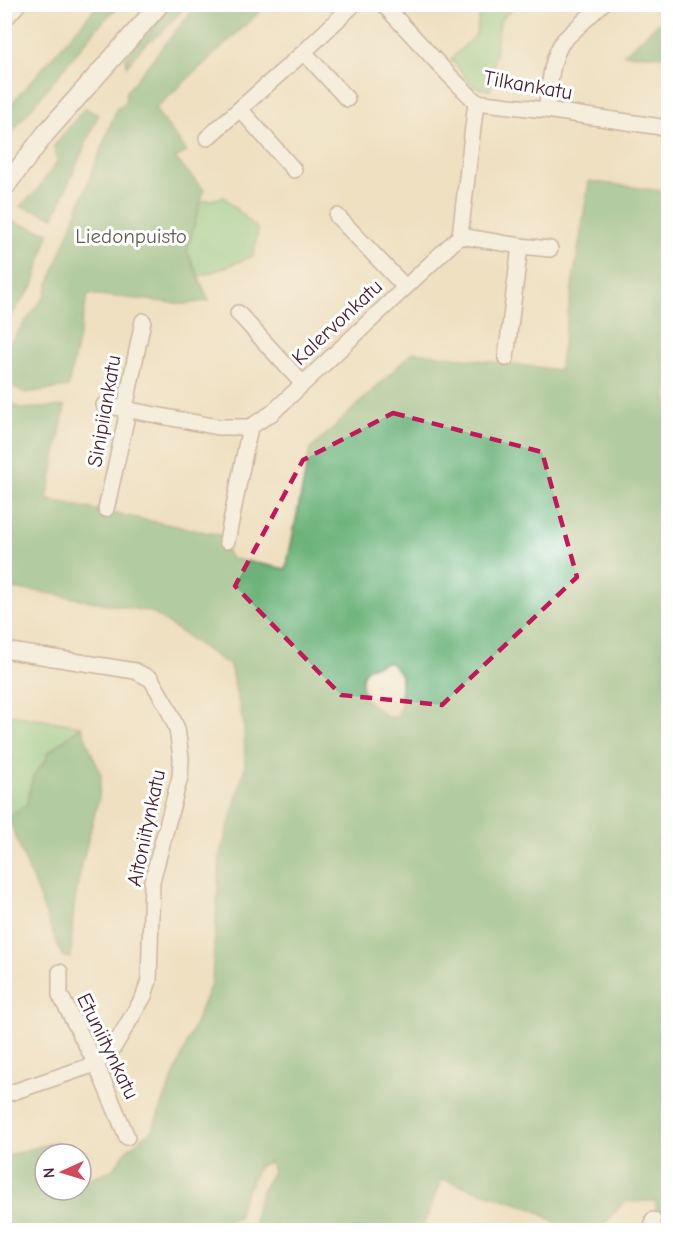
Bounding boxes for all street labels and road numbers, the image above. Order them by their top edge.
street label: Tilkankatu [482,65,574,105]
street label: Kalervonkatu [287,274,387,370]
street label: Sinipiiankatu [82,353,126,469]
street label: Aitoniitynkatu [122,767,170,889]
street label: Etuniitynkatu [72,989,144,1103]

